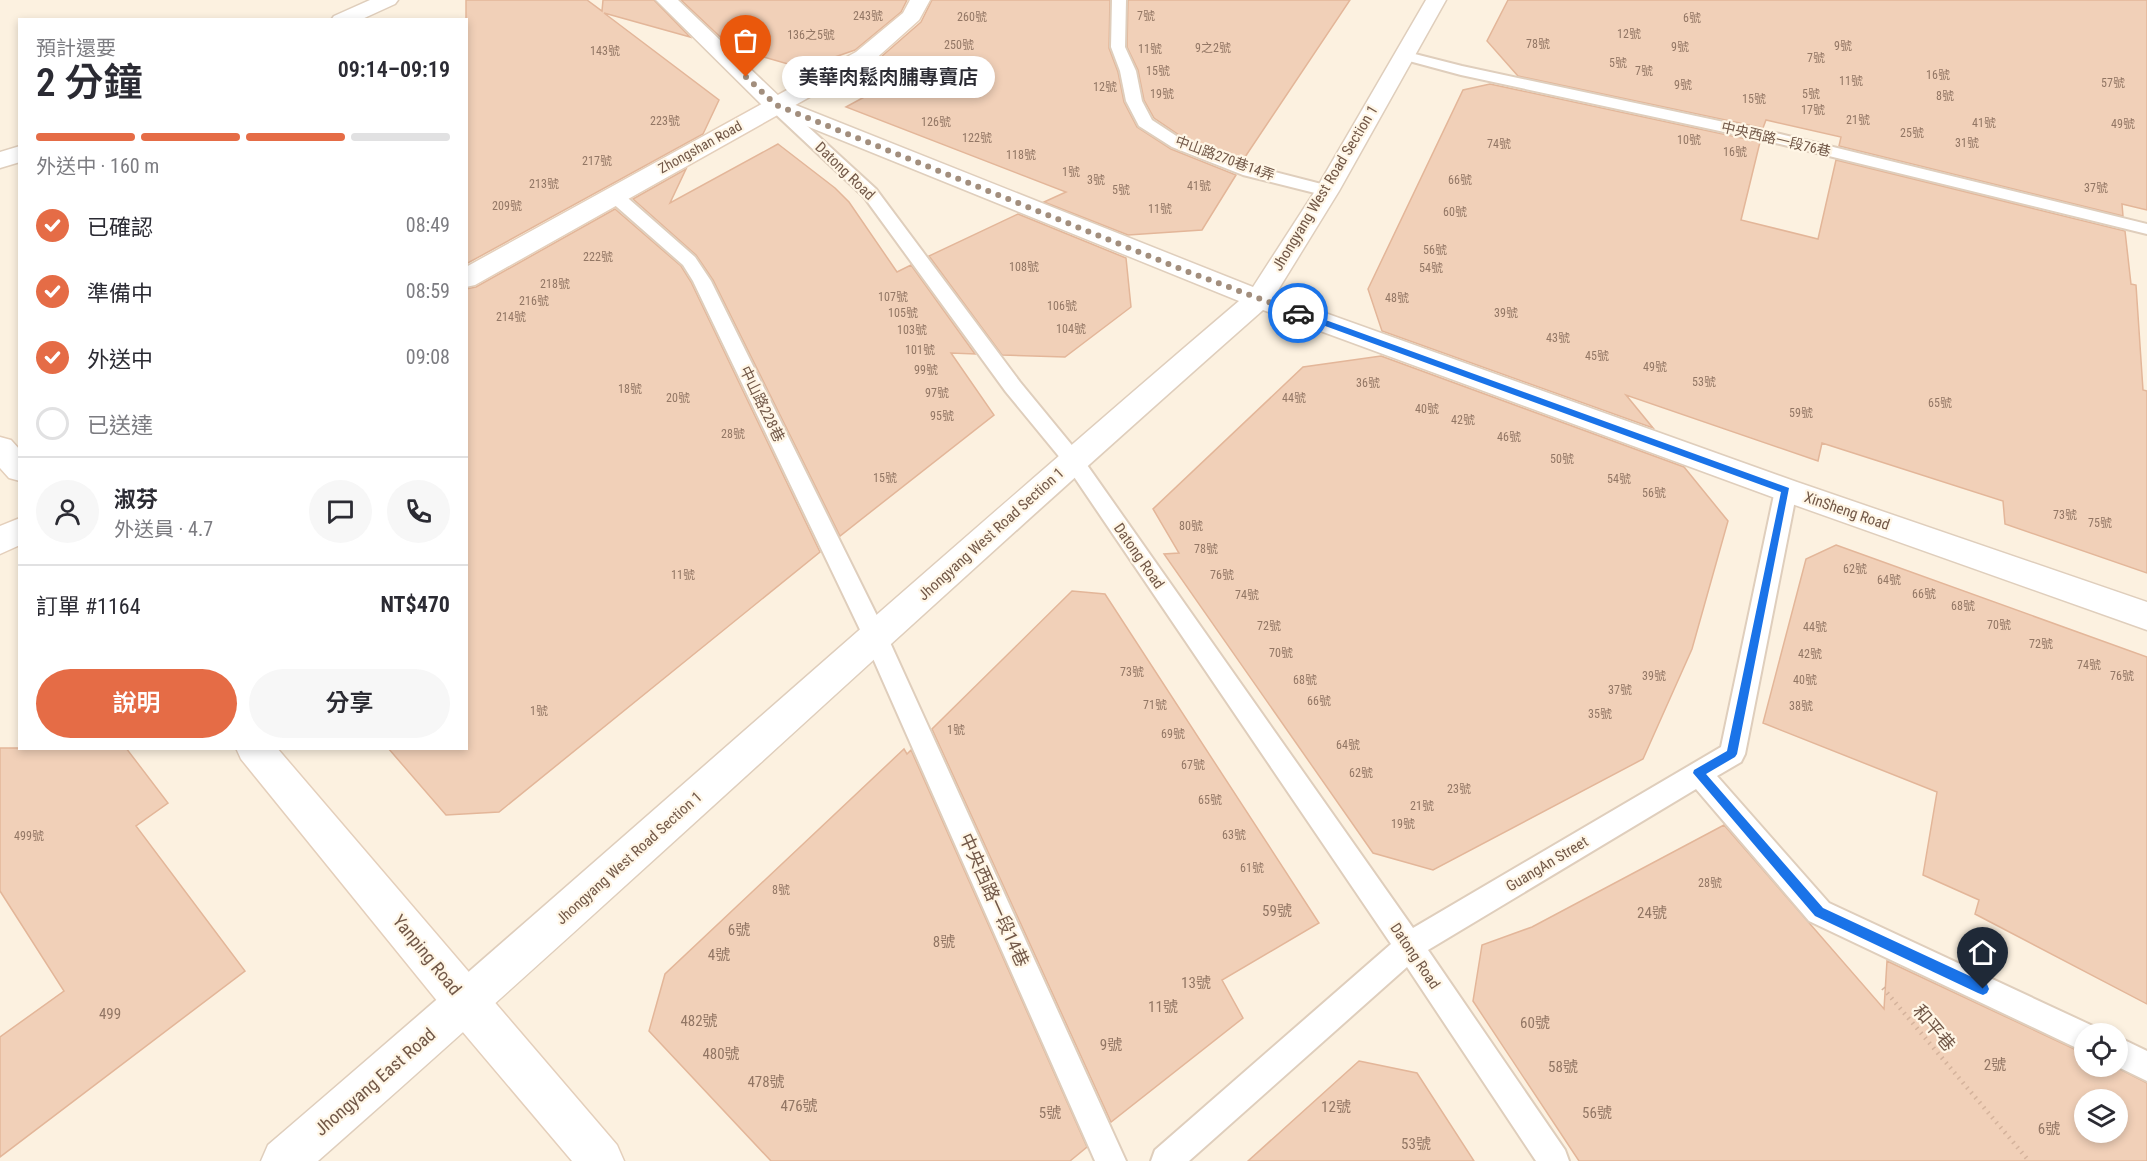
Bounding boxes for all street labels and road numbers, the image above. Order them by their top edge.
street label: Jhongyang West Road Section 1 [1268,102,1382,274]
street label: Zhongshan Road [656,118,744,176]
street label: 中央西路一段76巷 [1720,119,1832,159]
street label: 中山路270巷14弄 [1173,133,1277,183]
street label: Datong Road [811,138,879,204]
street label: 中山路228巷 [736,363,788,445]
street label: Jhongyang West Road Section 1 [914,464,1068,604]
street label: XinSheng Road [1802,488,1892,534]
street label: Datong Road [1110,520,1168,592]
street label: Jhongyang West Road Section 1 [552,788,706,928]
street label: 中央西路一段14巷 [956,830,1033,970]
street label: GuangAn Street [1503,832,1591,896]
street label: Yanping Road [389,910,466,999]
street label: Datong Road [1386,920,1444,992]
street label: 和平巷 [1909,1000,1960,1055]
street label: Jhongyang East Road [310,1023,439,1140]

